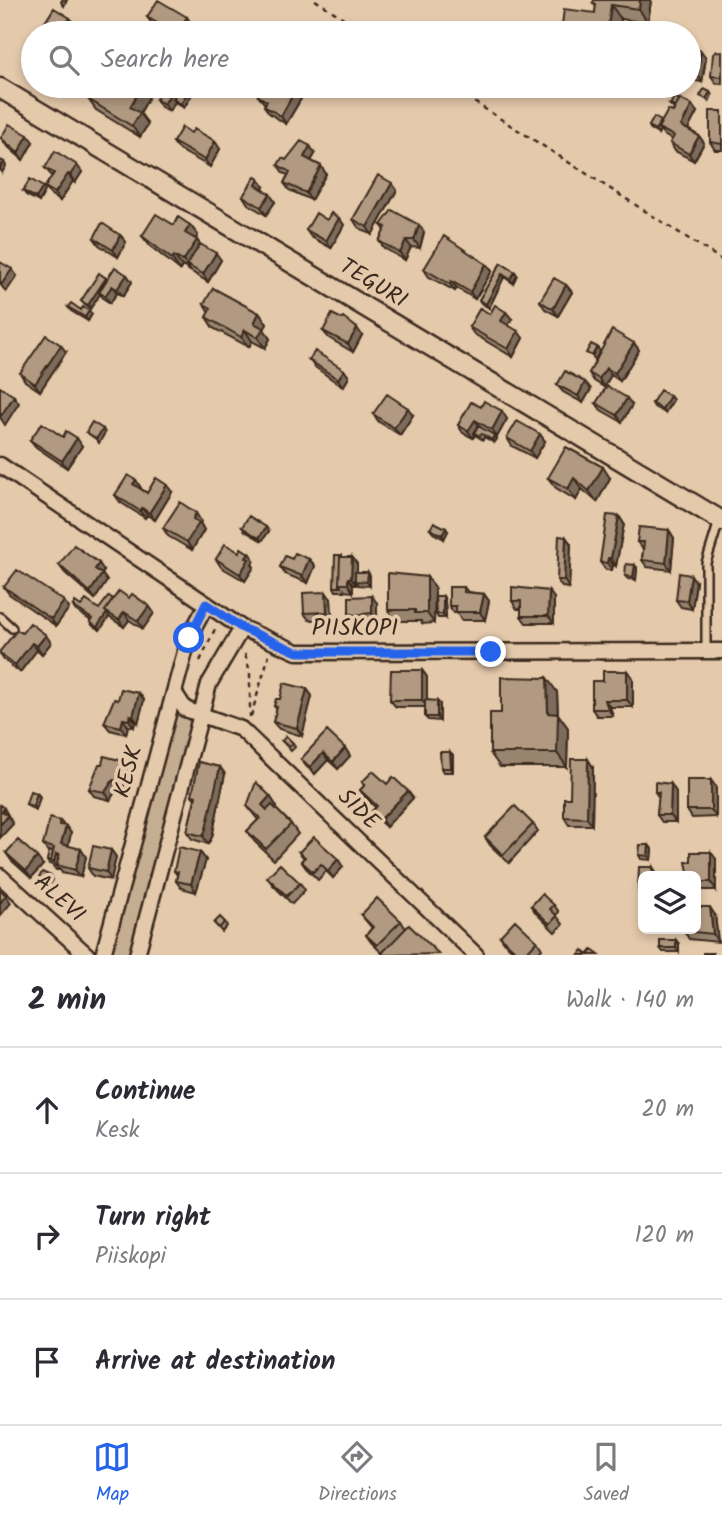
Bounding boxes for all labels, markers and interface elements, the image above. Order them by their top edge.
search box [21,21,701,98]
text: Search here [101,39,229,81]
icon: search [45,41,83,79]
street label: TEGURI [332,249,414,319]
street label: PIISKOPI [312,611,398,647]
route start [173,622,204,653]
route end [475,636,506,667]
street label: KESK [105,741,153,802]
street label: SIDE [328,781,388,840]
street label: ALEVI [25,866,93,932]
map controls [638,871,701,934]
button: layers [638,871,701,934]
text: 2 min [28,977,106,1025]
text: Walk · 140 m [566,983,694,1019]
text: Continue [95,1071,196,1113]
icon: ahead [28,1091,66,1129]
text: 20 m [642,1092,694,1128]
text: Kesk [95,1113,140,1149]
text: Turn right [95,1197,211,1239]
icon: right [28,1217,66,1255]
text: 120 m [634,1218,694,1254]
text: Piiskopi [95,1239,166,1275]
text: Arrive at destination [95,1341,335,1383]
icon: arrive [28,1343,66,1381]
tab: Map [93,1438,131,1510]
tab: Directions [318,1438,397,1510]
tab: Saved [584,1438,629,1510]

